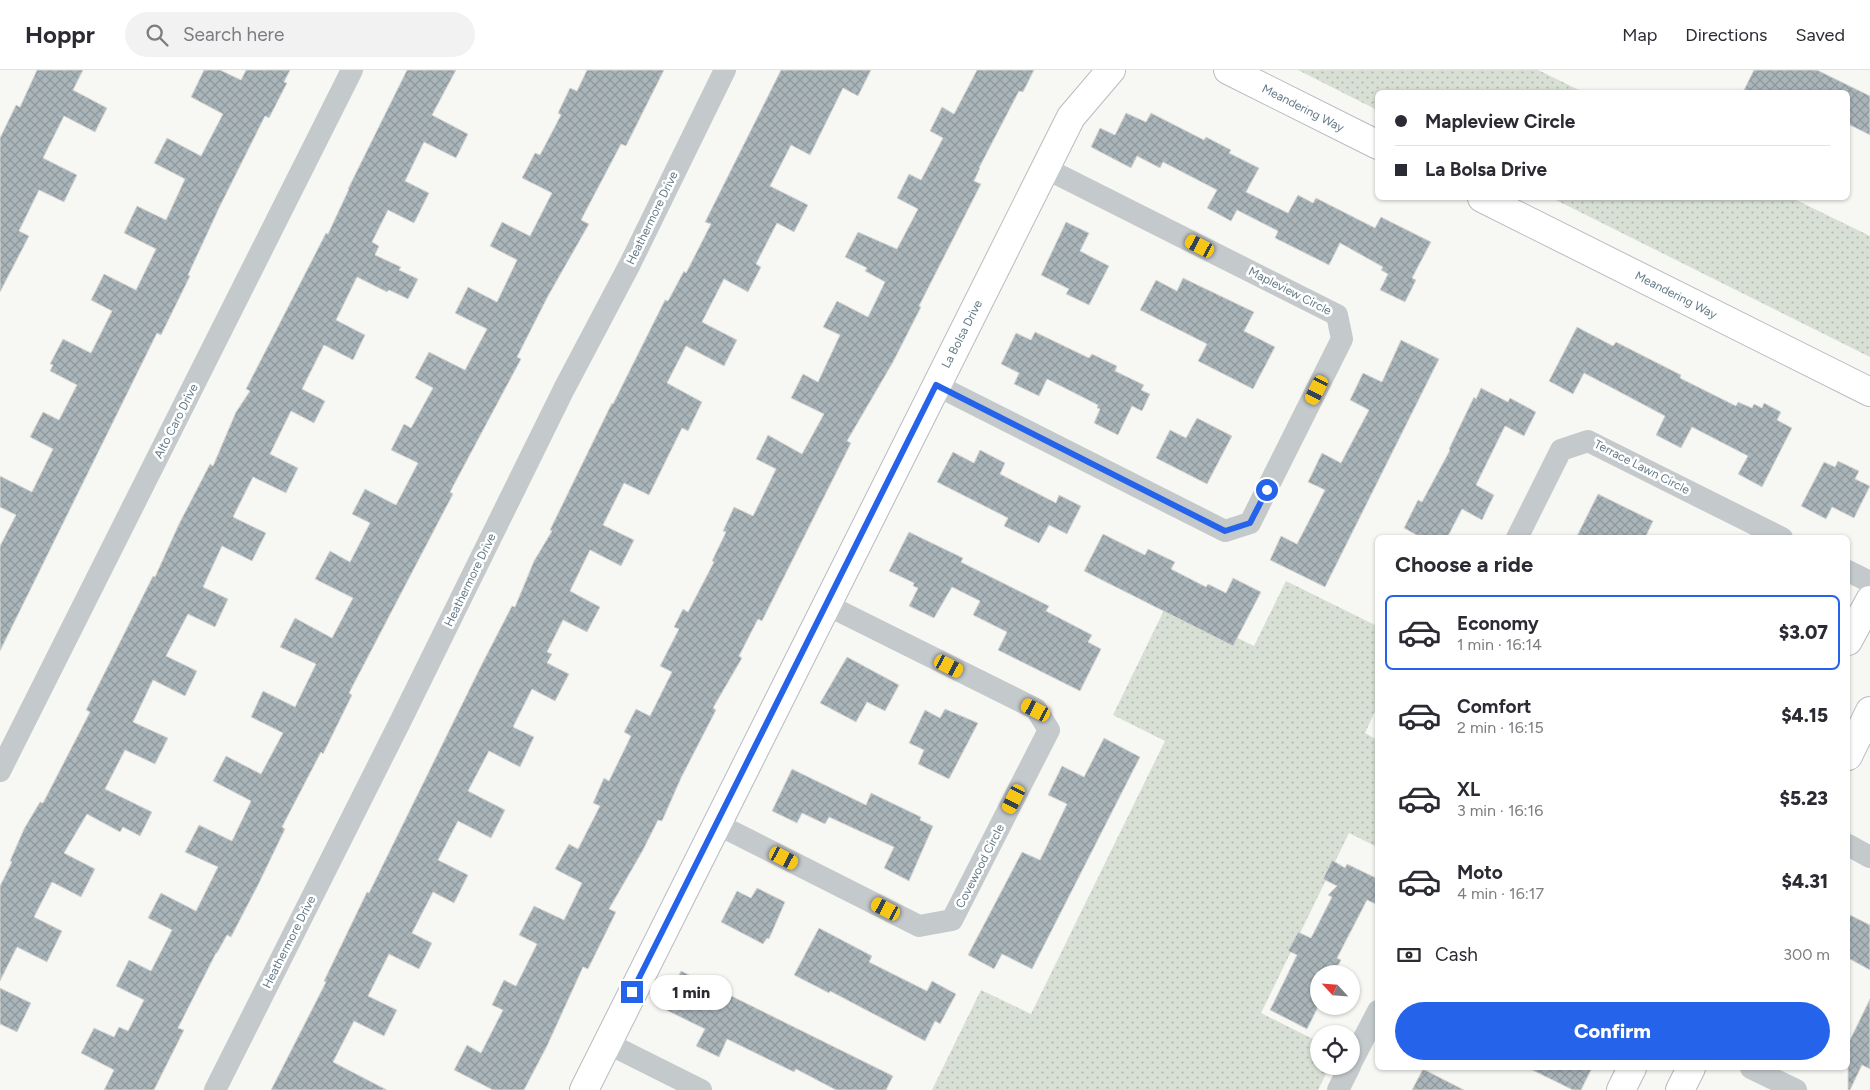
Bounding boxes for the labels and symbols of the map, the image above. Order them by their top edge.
street label: Meandering Way [1260,81,1347,135]
street label: Heathermore Drive [623,169,681,267]
car [1183,233,1216,259]
street label: Mapleview Circle [1246,264,1334,318]
street label: Meandering Way [1633,268,1720,322]
street label: La Bolsa Drive [939,297,985,370]
car [1303,373,1330,407]
street label: Alto Caro Drive [151,381,201,461]
street label: Terrace Lawn Circle [1592,437,1692,497]
route start [1256,479,1278,501]
street label: Heathermore Drive [441,531,499,629]
car [932,653,965,679]
car [1019,697,1052,723]
car [1000,782,1027,816]
street label: Covewood Circle [953,821,1007,910]
car [767,845,800,871]
street label: Heathermore Drive [260,893,319,991]
car [869,896,902,922]
north arrow [1310,965,1360,1015]
callout: 1 min [650,974,732,1010]
route end [621,981,643,1003]

